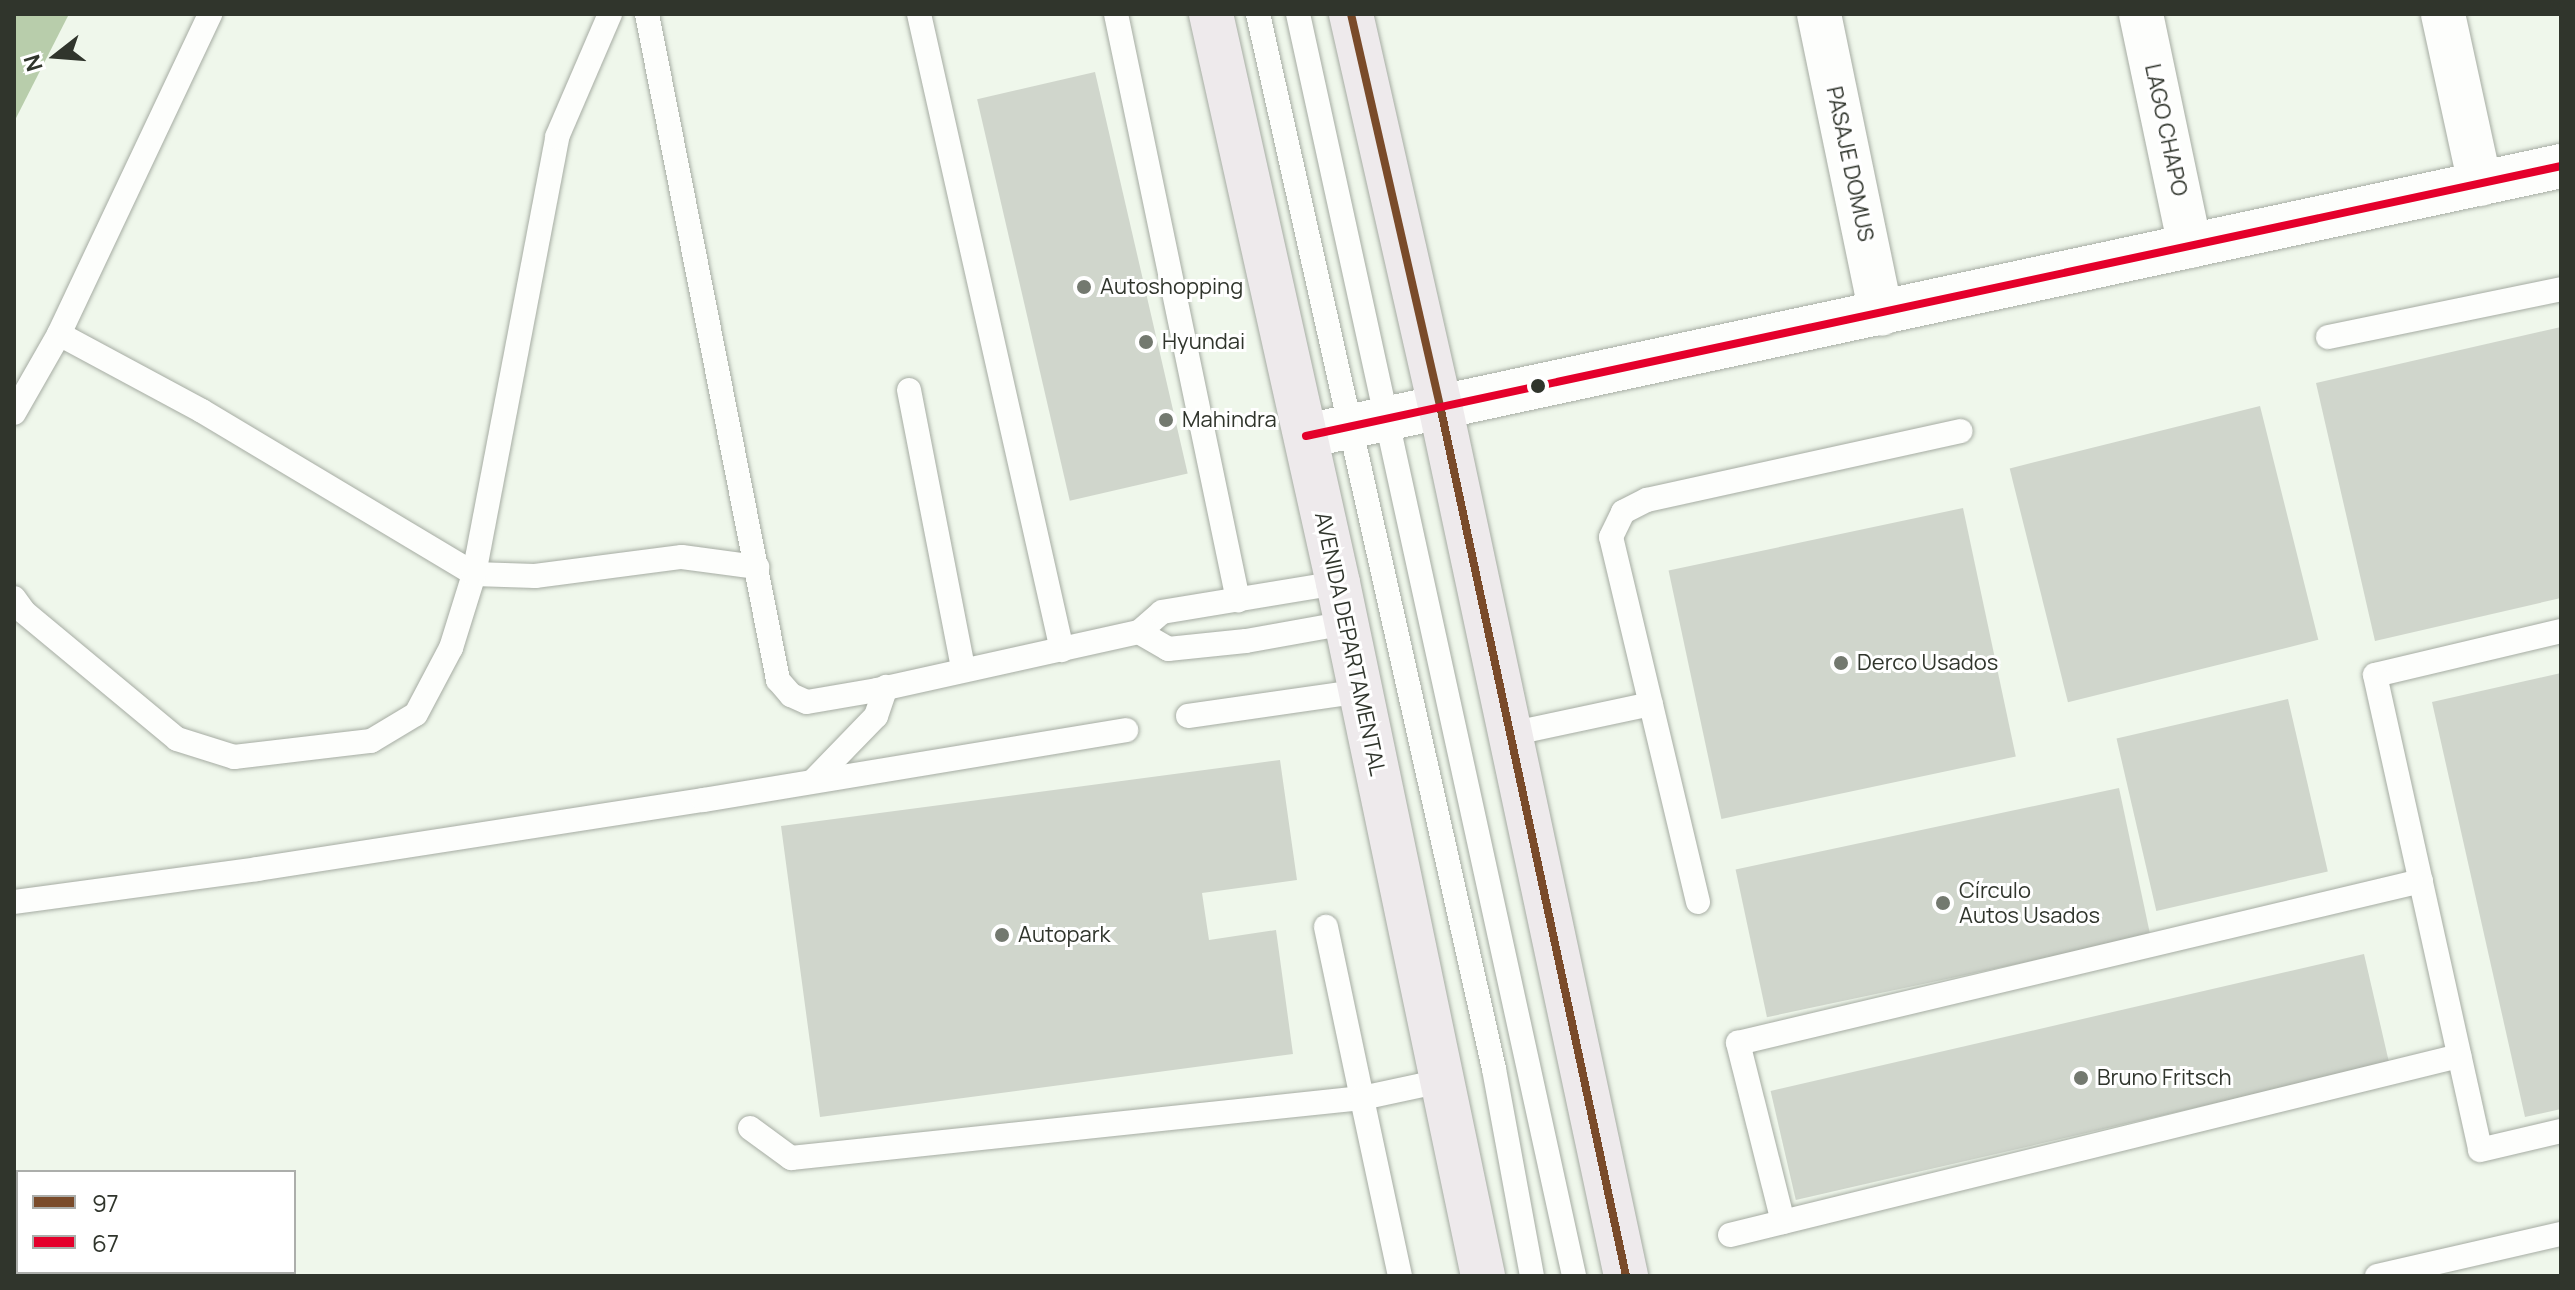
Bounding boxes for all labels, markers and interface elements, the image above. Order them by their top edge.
north arrow [16,16,96,96]
text: N [16,51,50,75]
street label: LAGO CHAPO [2139,61,2193,199]
street label: PASAJE DOMUS [1821,84,1879,244]
place label: Autoshopping [1100,274,1243,300]
marker: Autoshopping [1075,278,1093,296]
place label: Hyundai [1162,329,1245,355]
marker: Hyundai [1137,333,1155,351]
unlabelled marker [1530,378,1546,394]
place label: Mahindra [1182,407,1277,433]
marker: Mahindra [1157,411,1175,429]
street label: AVENIDA DEPARTAMENTAL [1309,510,1391,778]
place label: Derco Usados [1857,650,1998,676]
marker: Derco Usados [1832,654,1850,672]
place label: Círculo Autos Usados [1959,877,2100,928]
marker: Círculo Autos Usados [1934,894,1952,912]
place label: Autopark [1018,922,1110,948]
marker: Autopark [993,926,1011,944]
place label: Bruno Fritsch [2097,1065,2232,1091]
marker: Bruno Fritsch [2072,1069,2090,1087]
legend [16,1170,296,1274]
text: 97 [92,1186,119,1219]
text: 67 [92,1226,119,1259]

